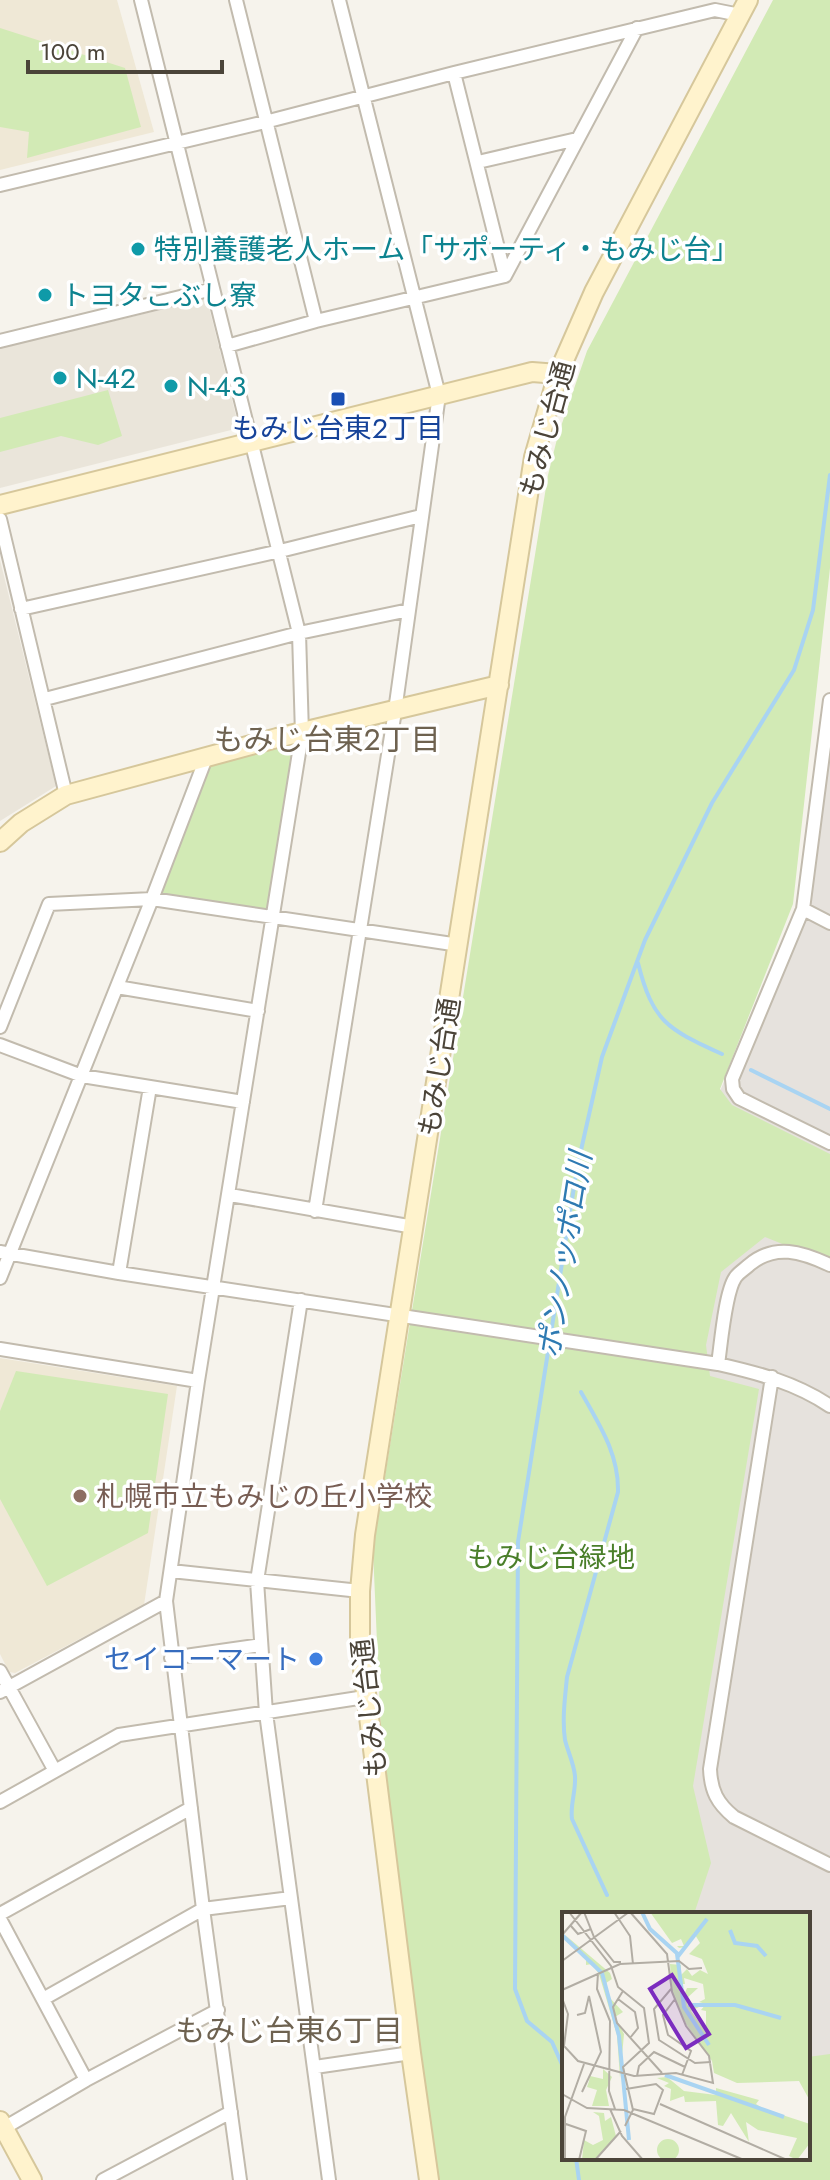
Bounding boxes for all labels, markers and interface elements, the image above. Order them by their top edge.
scale bar [28,24,222,74]
text: 100 m [40,34,106,69]
place label: 特別養護老人ホーム「サポーティ・もみじ台」 [154,229,739,270]
marker: 特別養護老人ホーム「サポーティ・もみじ台」 [129,240,147,258]
place label: トヨタこぶし寮 [61,275,257,316]
marker: トヨタこぶし寮 [36,286,54,304]
street label: もみじ台通 [510,356,585,502]
place label: N-42 [76,358,136,399]
place label: N-43 [187,366,246,407]
marker: N-42 [51,369,69,387]
marker: N-43 [162,377,180,395]
marker: もみじ台東2丁目 [329,390,347,408]
place label: もみじ台東2丁目 [232,408,444,449]
district label: もみじ台東2丁目 [213,718,441,761]
street label: もみじ台通 [408,995,471,1139]
water label: ポンノッポロ川 [527,1146,602,1361]
place label: 札幌市立もみじの丘小学校 [96,1476,432,1517]
marker: 札幌市立もみじの丘小学校 [71,1487,89,1505]
park label: もみじ台緑地 [467,1537,635,1578]
street label: もみじ台通 [342,1636,397,1780]
place label: セイコーマート [104,1639,300,1680]
marker: セイコーマート [307,1650,325,1668]
inset map [562,1912,810,2160]
district label: もみじ台東6丁目 [175,2009,403,2052]

